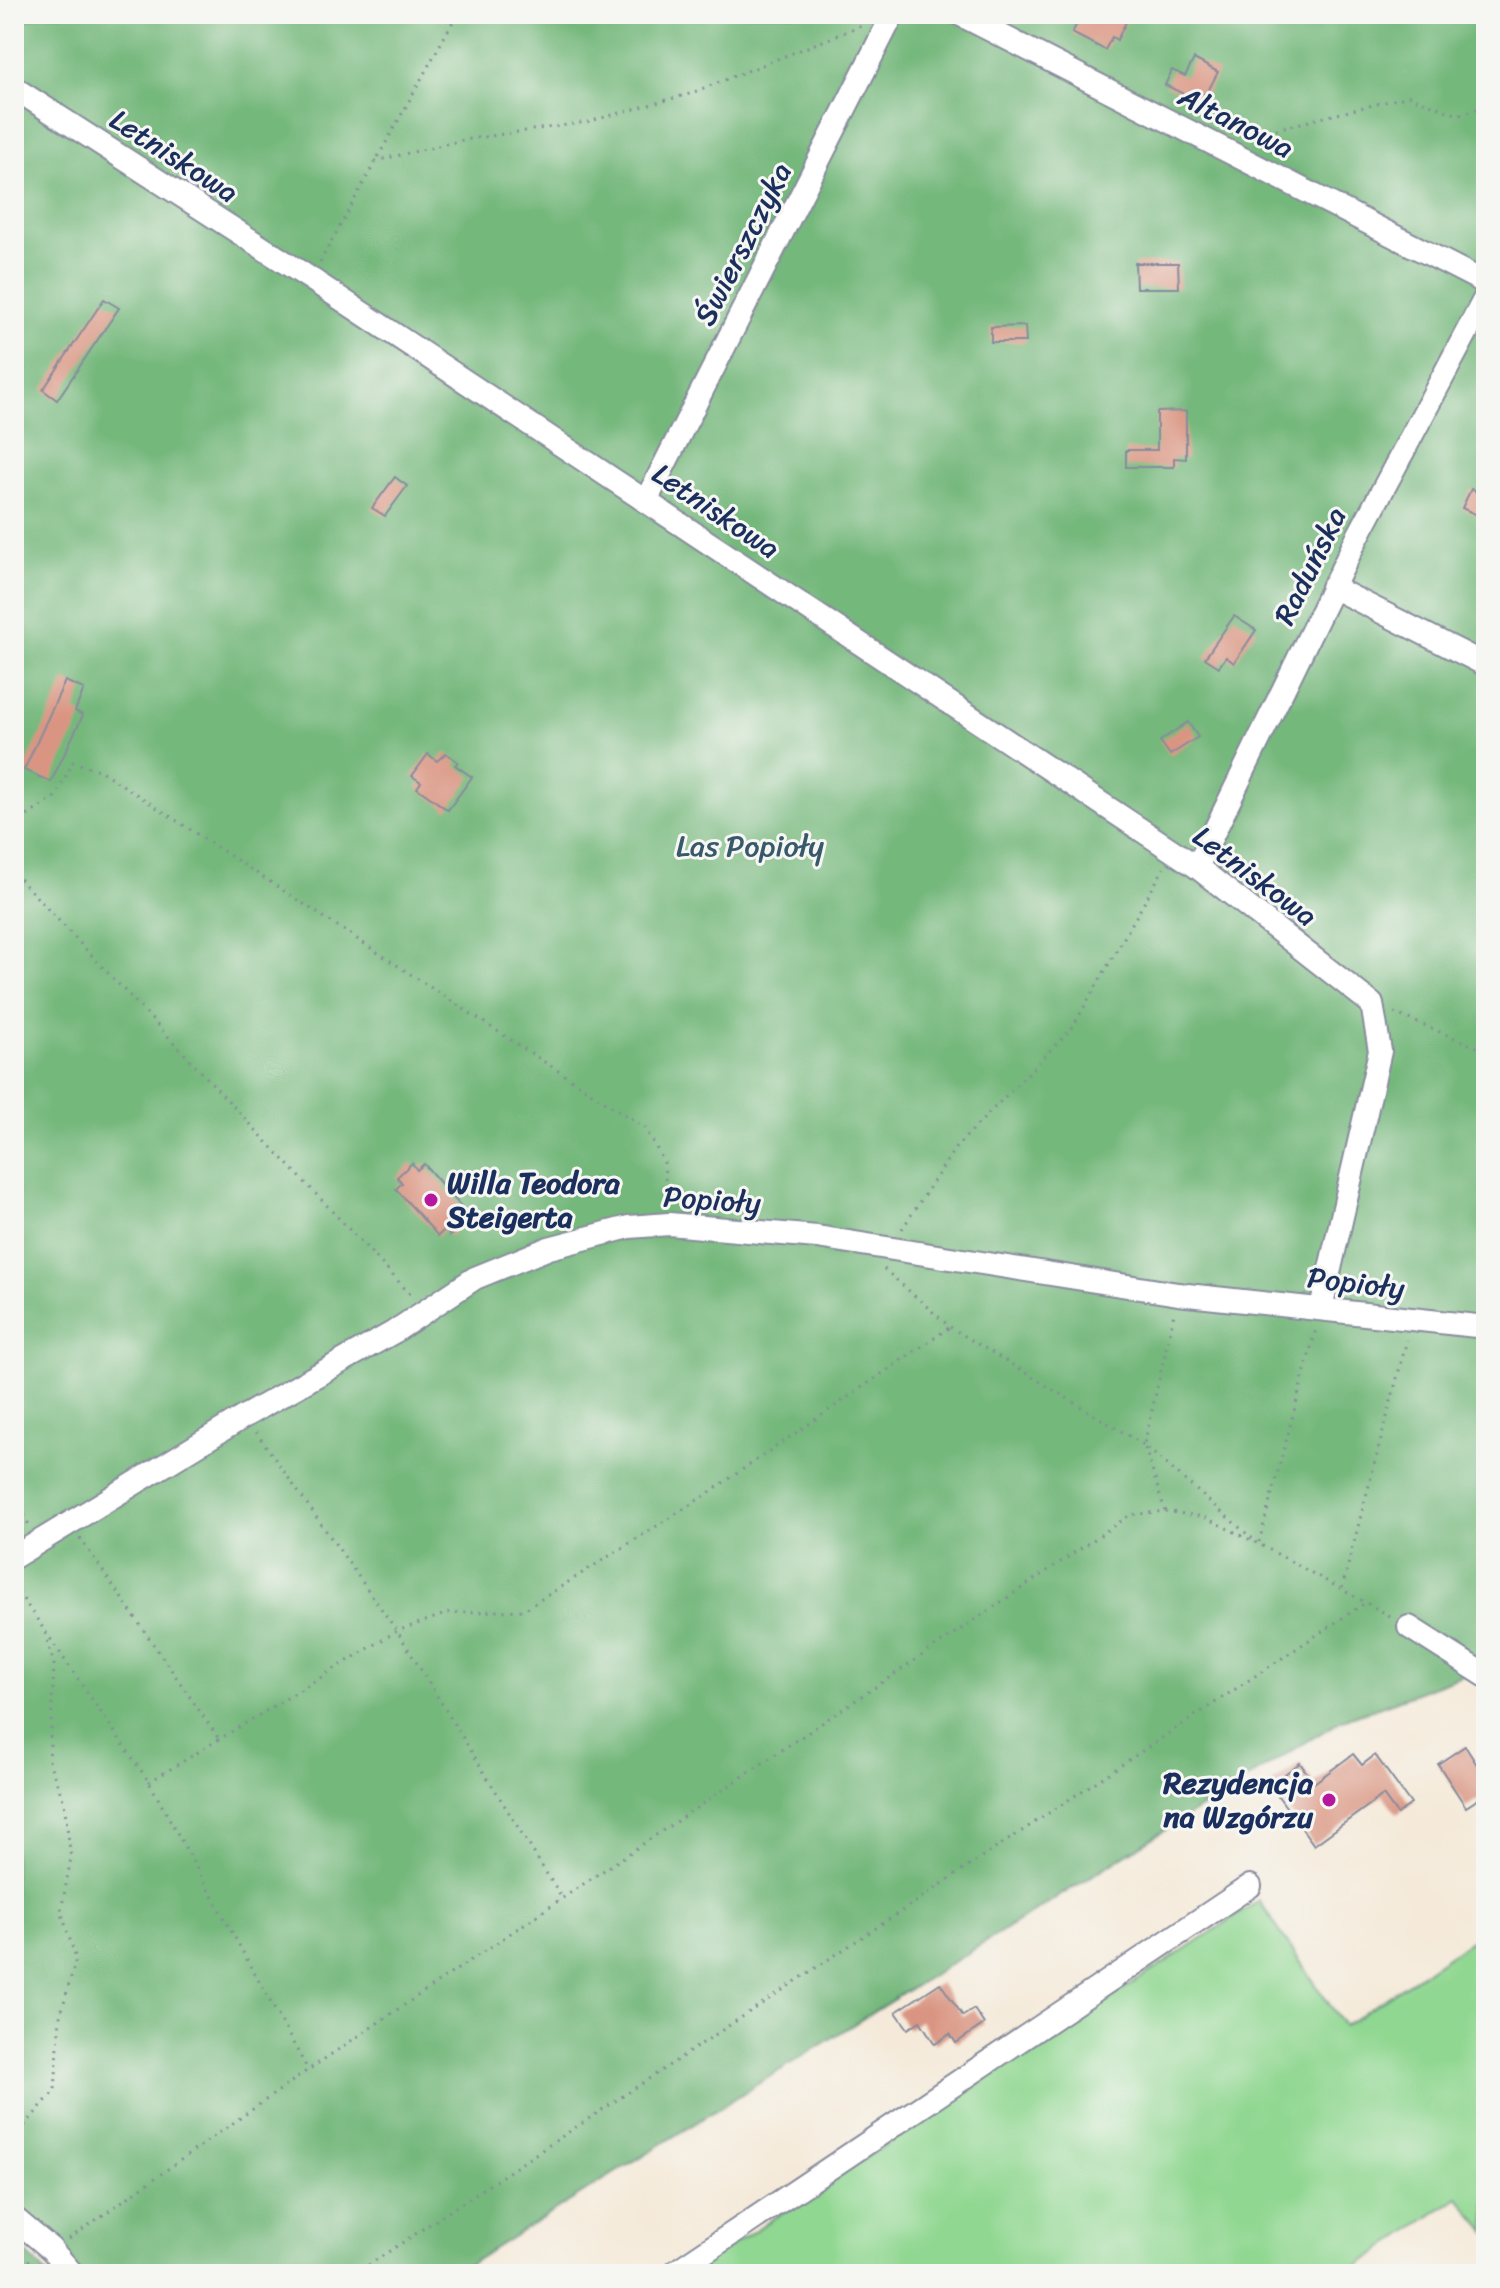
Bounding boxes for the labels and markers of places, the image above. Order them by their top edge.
place label: Willa Teodora Steigerta [446,1156,621,1244]
marker: Willa Teodora Steigerta [422,1191,440,1209]
place label: Rezydencja na Wzgórzu [1162,1756,1314,1844]
marker: Rezydencja na Wzgórzu [1320,1791,1338,1809]

